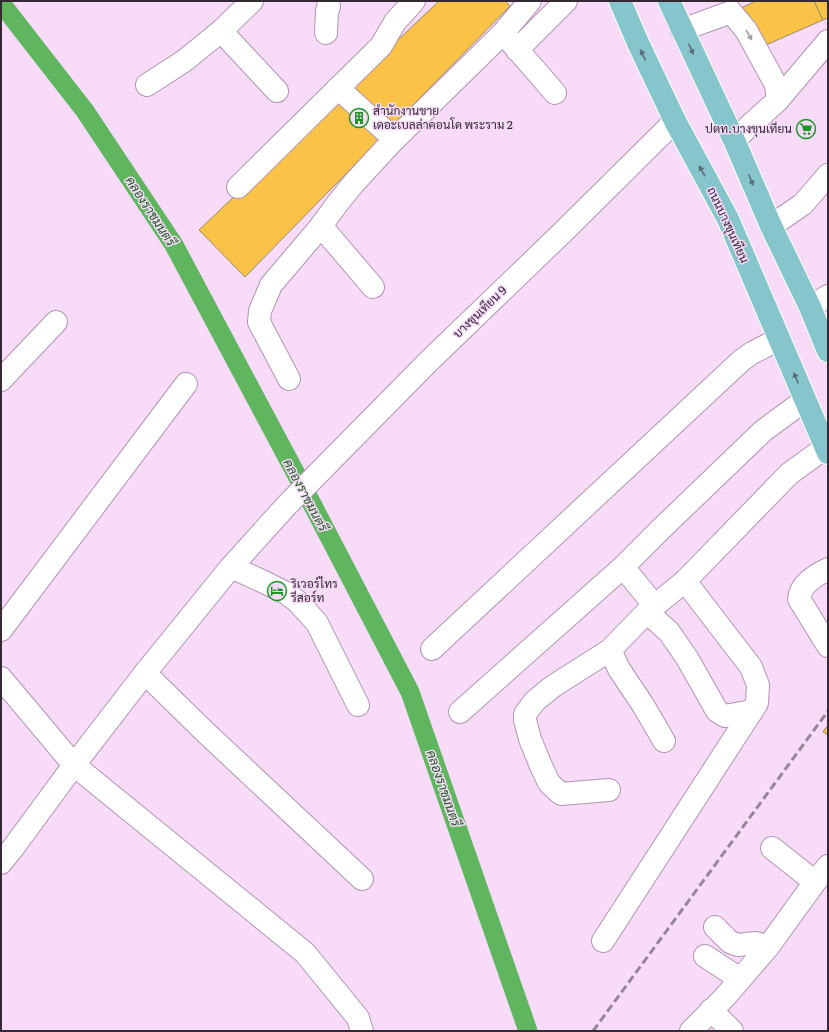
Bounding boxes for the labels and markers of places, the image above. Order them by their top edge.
place label: สำนักงานขาย เดอะเบลล่าคอนโด พระราม 2 [373,101,513,133]
building icon: สำนักงานขาย เดอะเบลล่าคอนโด พระราม 2 [348,107,370,129]
supermarket icon: ปตท.บางขุนเทียน [795,118,817,140]
place label: ปตท.บางขุนเทียน [705,119,792,138]
place label: ริเวอร์ไทร รีสอร์ท [290,574,338,606]
hotel icon: ริเวอร์ไทร รีสอร์ท [266,580,288,602]

